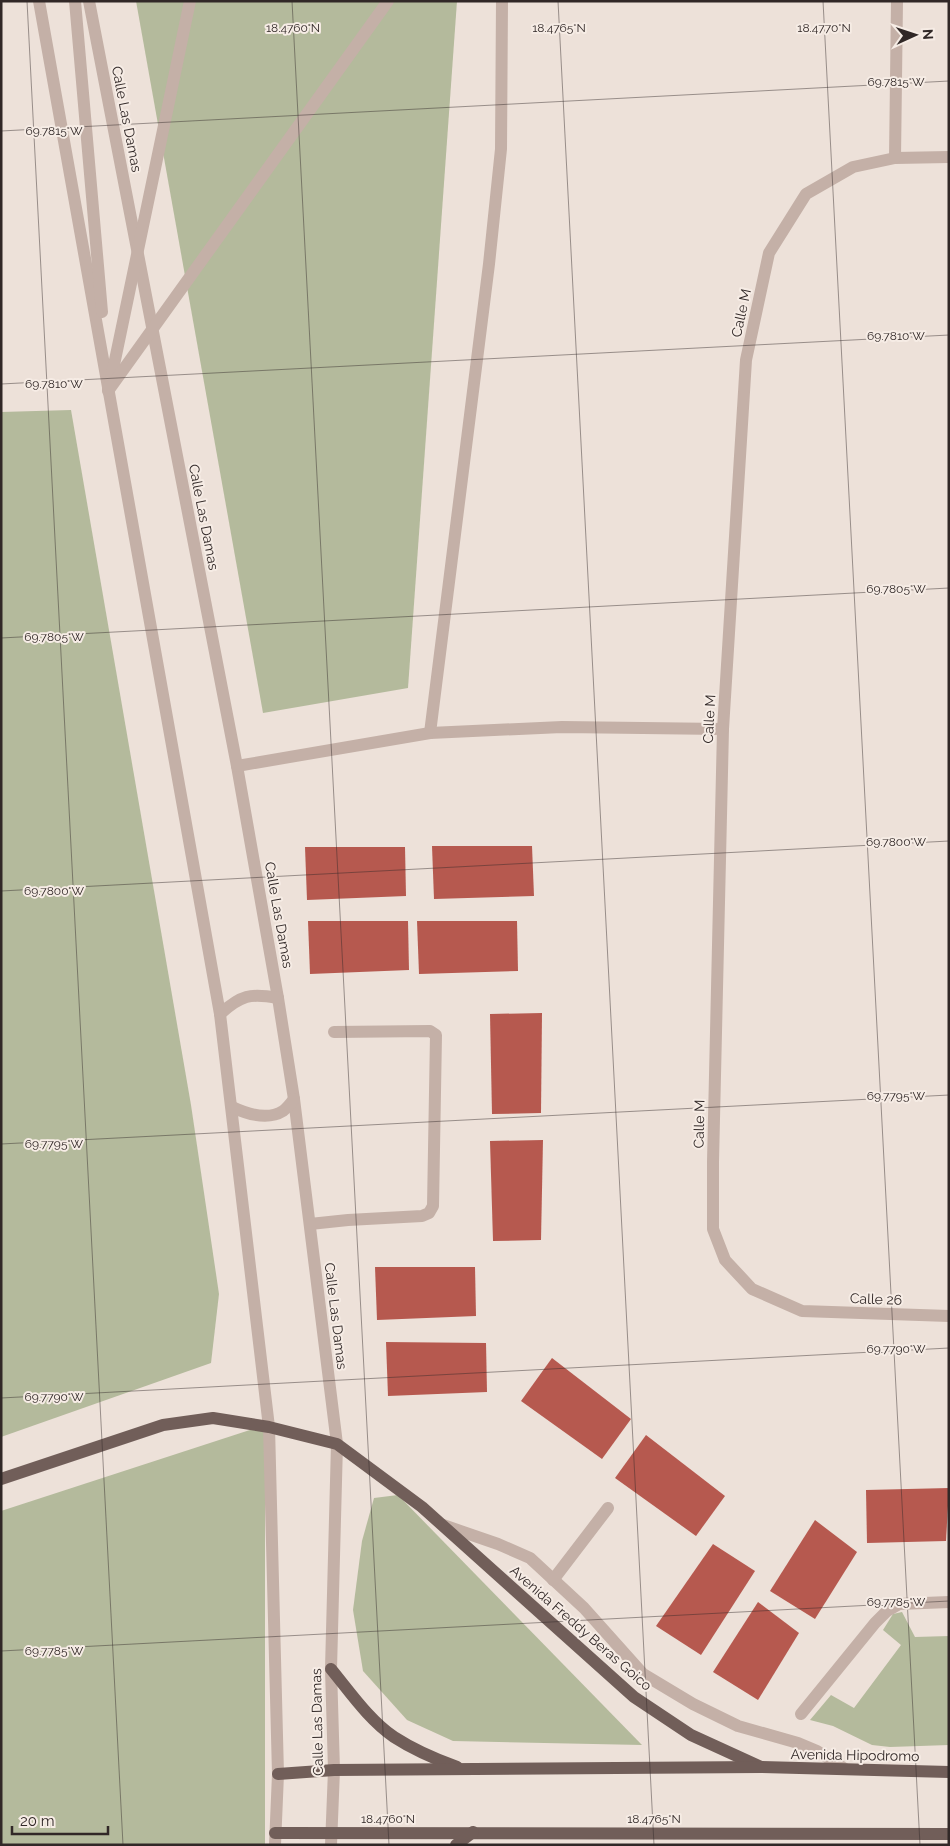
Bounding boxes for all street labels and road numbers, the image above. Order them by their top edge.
street label: Calle Las Damas [109,65,145,174]
street label: Calle M [728,287,754,339]
street label: Calle Las Damas [186,463,222,572]
street label: Calle M [700,694,718,744]
street label: Calle Las Damas [262,861,296,970]
street label: Calle M [691,1099,707,1149]
street label: Calle Las Damas [322,1262,351,1371]
street label: Calle 26 [850,1290,902,1308]
street label: Avenida Freddy Beras Goico [507,1562,655,1694]
street label: Calle Las Damas [308,1668,326,1776]
street label: Avenida Hipodromo [790,1746,920,1764]

